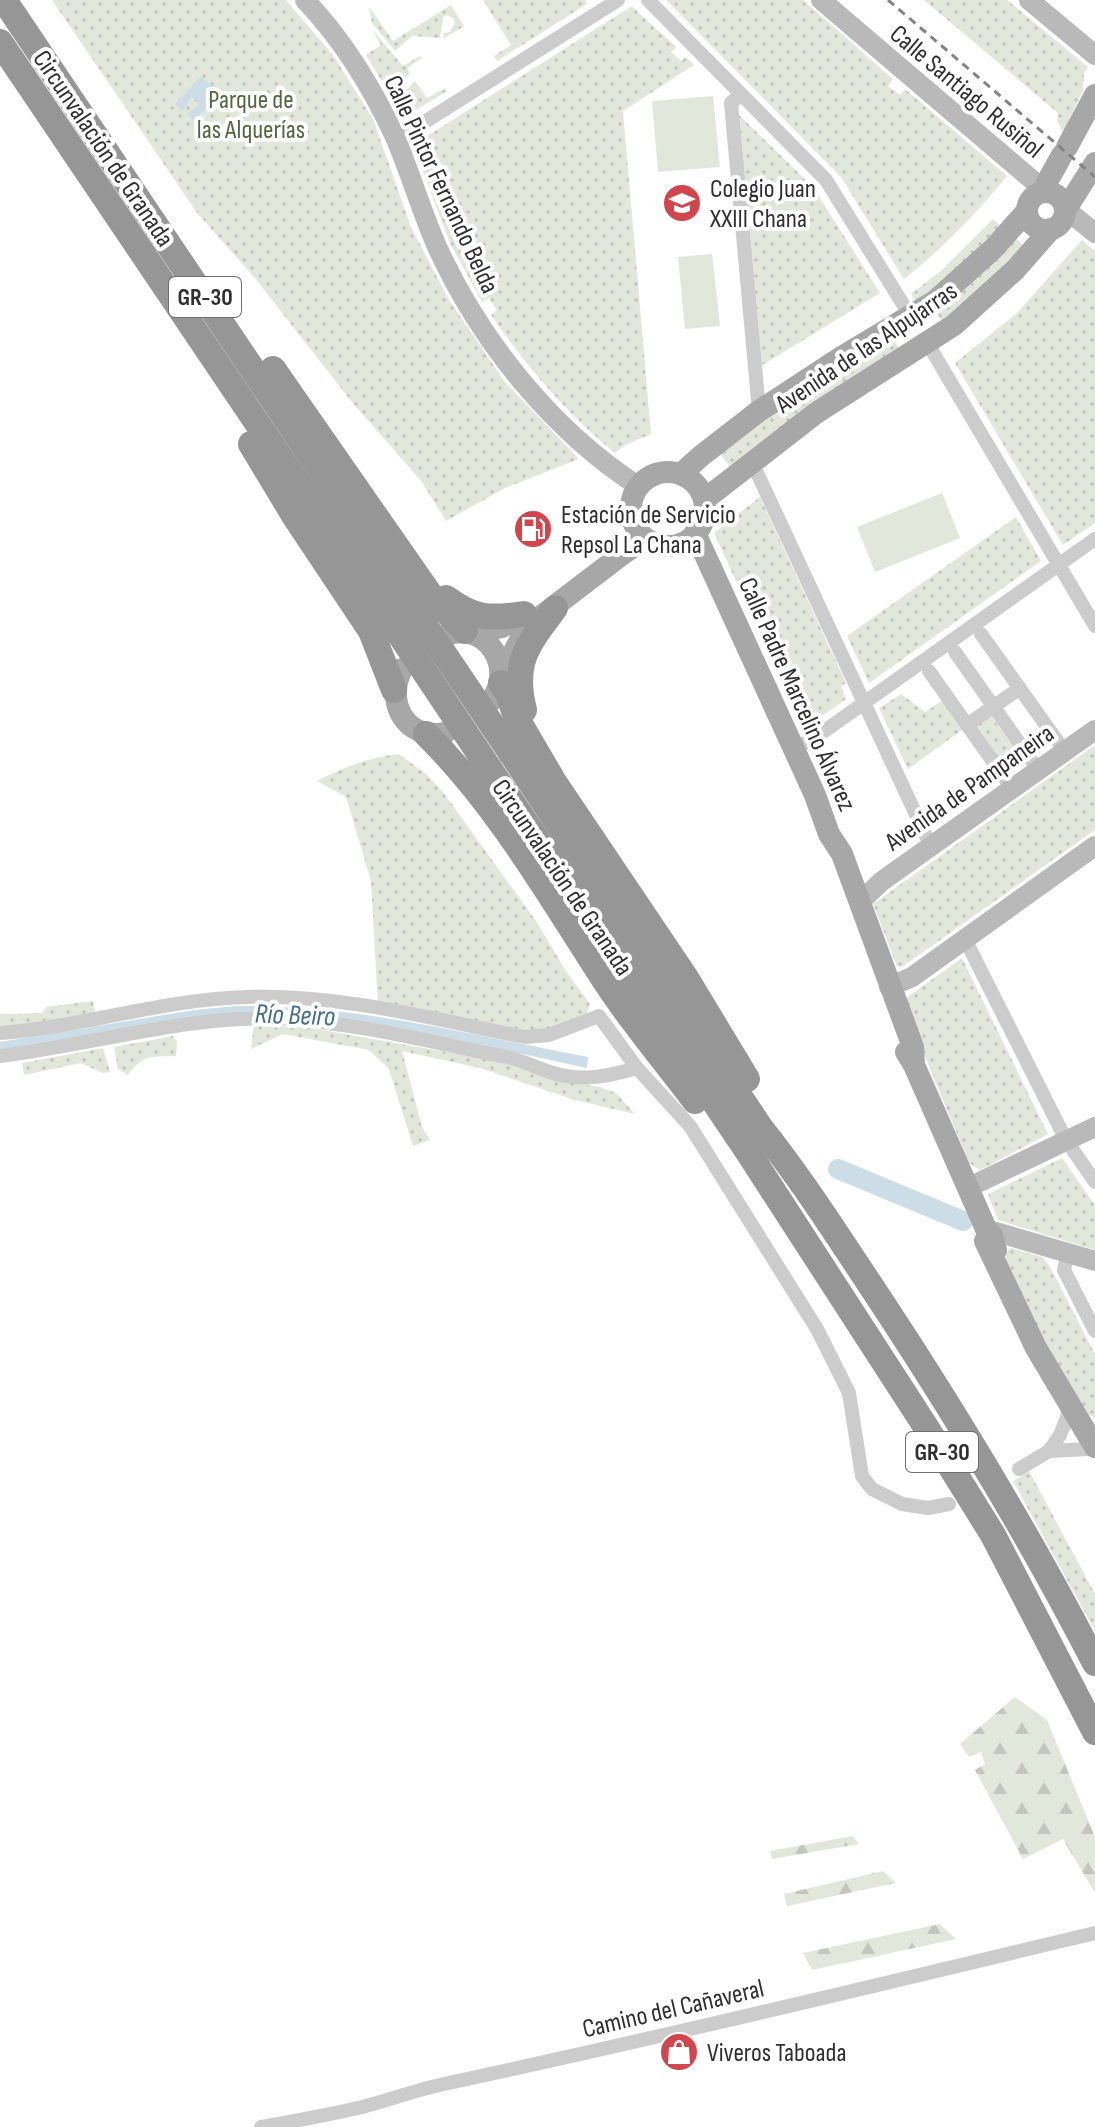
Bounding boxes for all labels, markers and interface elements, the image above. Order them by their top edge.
street label: Calle Santiago Rusiñol [883,19,1049,165]
street label: Circunvalación de Granada [26,45,180,253]
street label: Calle Pintor Fernando Belda [377,71,505,298]
park label: Parque de las Alquerías [197,85,305,146]
place label: Colegio Juan XXIII Chana [709,174,816,235]
school or university icon: Colegio Juan XXIII Chana [661,182,703,224]
street label: Avenida de las Alpujarras [769,276,963,421]
road number: GR-30 [169,277,241,317]
place label: Estación de Servicio Repsol La Chana [561,500,736,561]
fuel station icon: Estación de Servicio Repsol La Chana [512,508,554,550]
street label: Calle Padre Marcelino Álvarez [731,573,862,816]
street label: Avenida de Pampaneira [879,718,1060,859]
street label: Circunvalación de Granada [485,774,639,982]
water label: Río Beiro [254,998,336,1033]
road number: GR-30 [906,1432,978,1472]
street label: Camino del Cañaveral [580,1974,767,2045]
shop icon: Viveros Taboada [658,2031,700,2073]
place label: Viveros Taboada [707,2038,846,2069]

